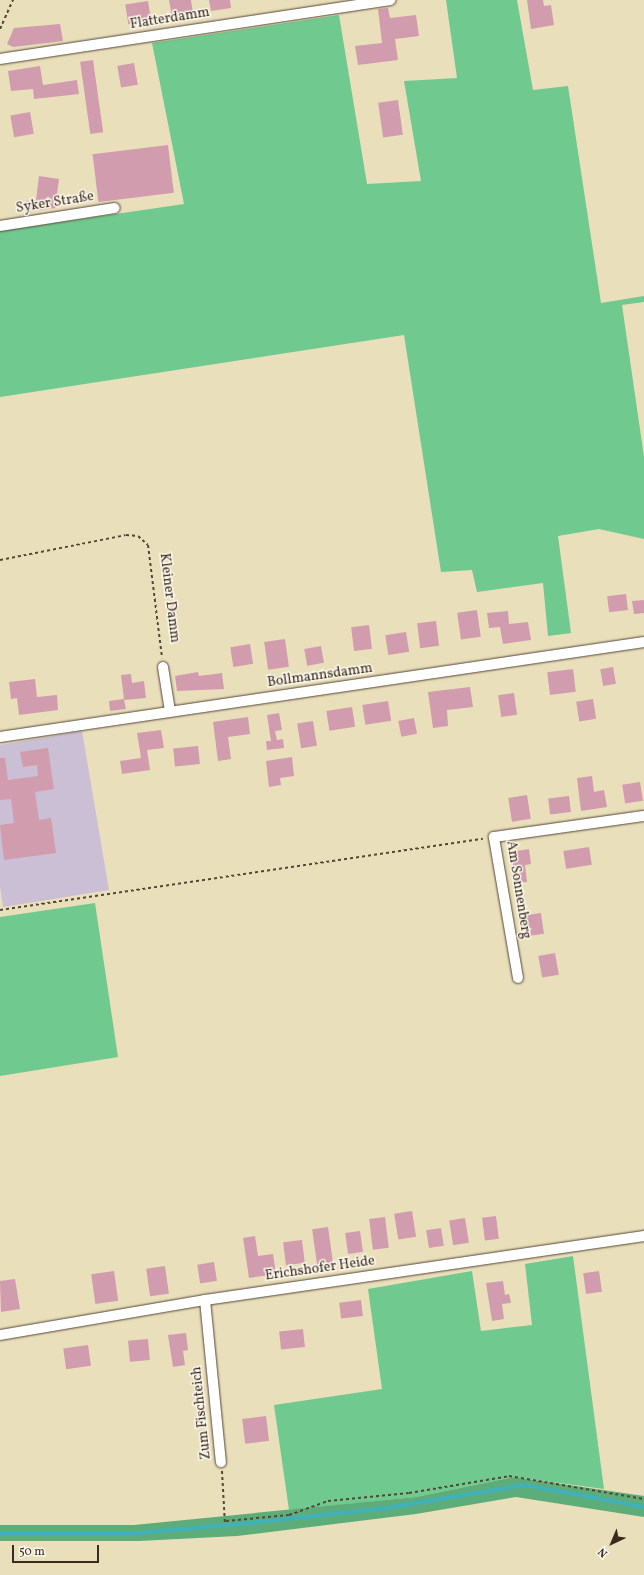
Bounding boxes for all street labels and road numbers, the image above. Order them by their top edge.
street label: Flatterdamm [129,4,211,34]
street label: Syker Straße [15,189,95,217]
street label: Kleiner Damm [155,552,183,644]
street label: Bollmannsdamm [266,660,374,692]
street label: Am Sonnenberg [502,840,534,940]
street label: Erichshofer Heide [264,1253,376,1285]
street label: Zum Fischteich [189,1366,215,1460]

